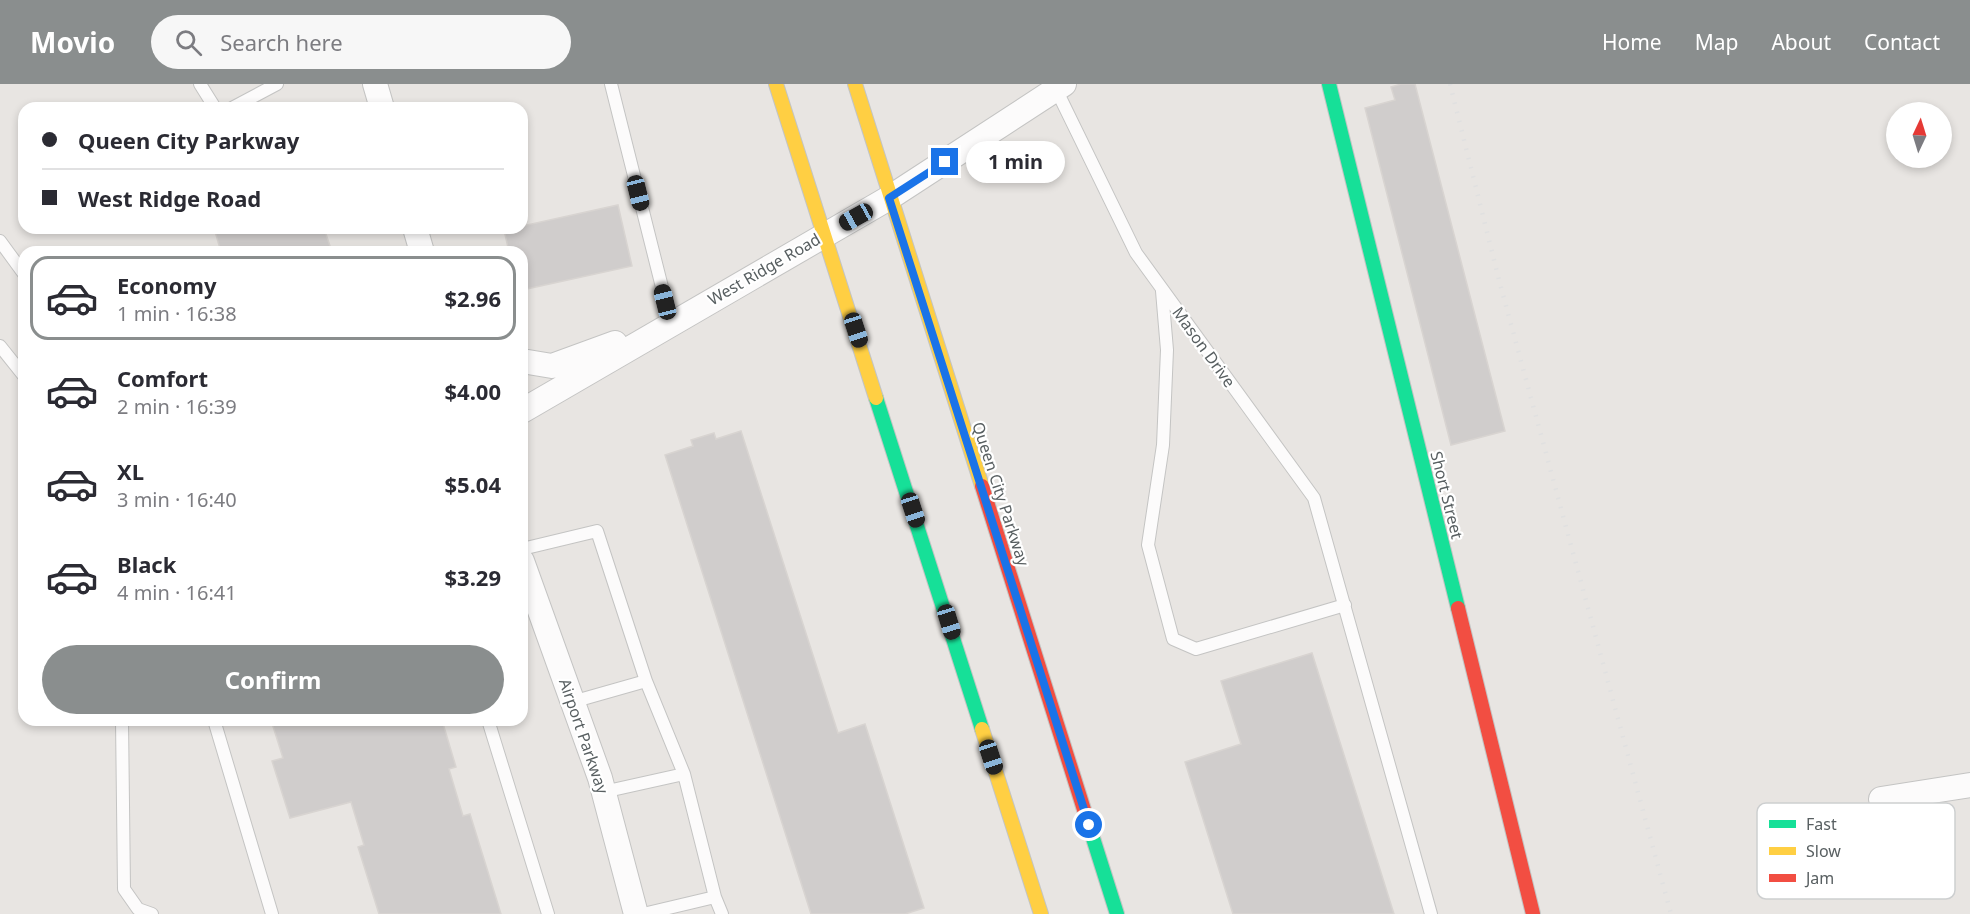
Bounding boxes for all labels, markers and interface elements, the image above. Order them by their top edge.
search box [151,15,571,69]
text: Movio [30,23,115,61]
icon: search [172,26,205,59]
text: Search here [220,27,343,57]
text: Home [1602,28,1662,56]
text: Map [1695,28,1738,56]
text: About [1771,28,1831,56]
text: Contact [1864,28,1940,56]
north arrow [1886,102,1952,168]
map controls [1886,102,1952,168]
text: Queen City Parkway [78,125,299,155]
callout: 1 min [966,141,1065,183]
route end [931,148,958,175]
text: 1 min [988,148,1043,175]
car [625,173,651,213]
text: West Ridge Road [78,183,261,213]
car [836,200,876,234]
street label: West Ridge Road [704,228,824,310]
text: Economy [117,270,216,300]
icon: car [45,271,99,325]
car [652,282,678,322]
text: $2.96 [444,283,501,313]
text: 1 min · 16:38 [117,300,237,327]
street label: Mason Drive [1167,302,1241,392]
car [842,310,870,350]
text: Comfort [117,363,208,393]
icon: car [45,364,99,418]
text: $4.00 [444,376,501,406]
text: 2 min · 16:39 [117,393,237,420]
street label: Queen City Parkway [967,419,1035,570]
street label: Short Street [1425,449,1469,541]
text: XL [117,456,144,486]
icon: car [45,457,99,511]
text: $5.04 [444,469,501,499]
text: 3 min · 16:40 [117,486,237,513]
car [899,490,927,530]
text: Black [117,549,176,579]
icon: car [45,550,99,604]
text: $3.29 [444,562,501,592]
text: 4 min · 16:41 [117,579,237,606]
car [935,602,963,642]
button: Confirm [42,645,504,714]
street label: Airport Parkway [554,675,614,797]
car [977,737,1005,777]
legend [1757,803,1955,899]
route start [1075,811,1102,838]
text: Fast [1806,813,1837,835]
text: Slow [1806,840,1841,862]
text: Jam [1804,867,1834,889]

